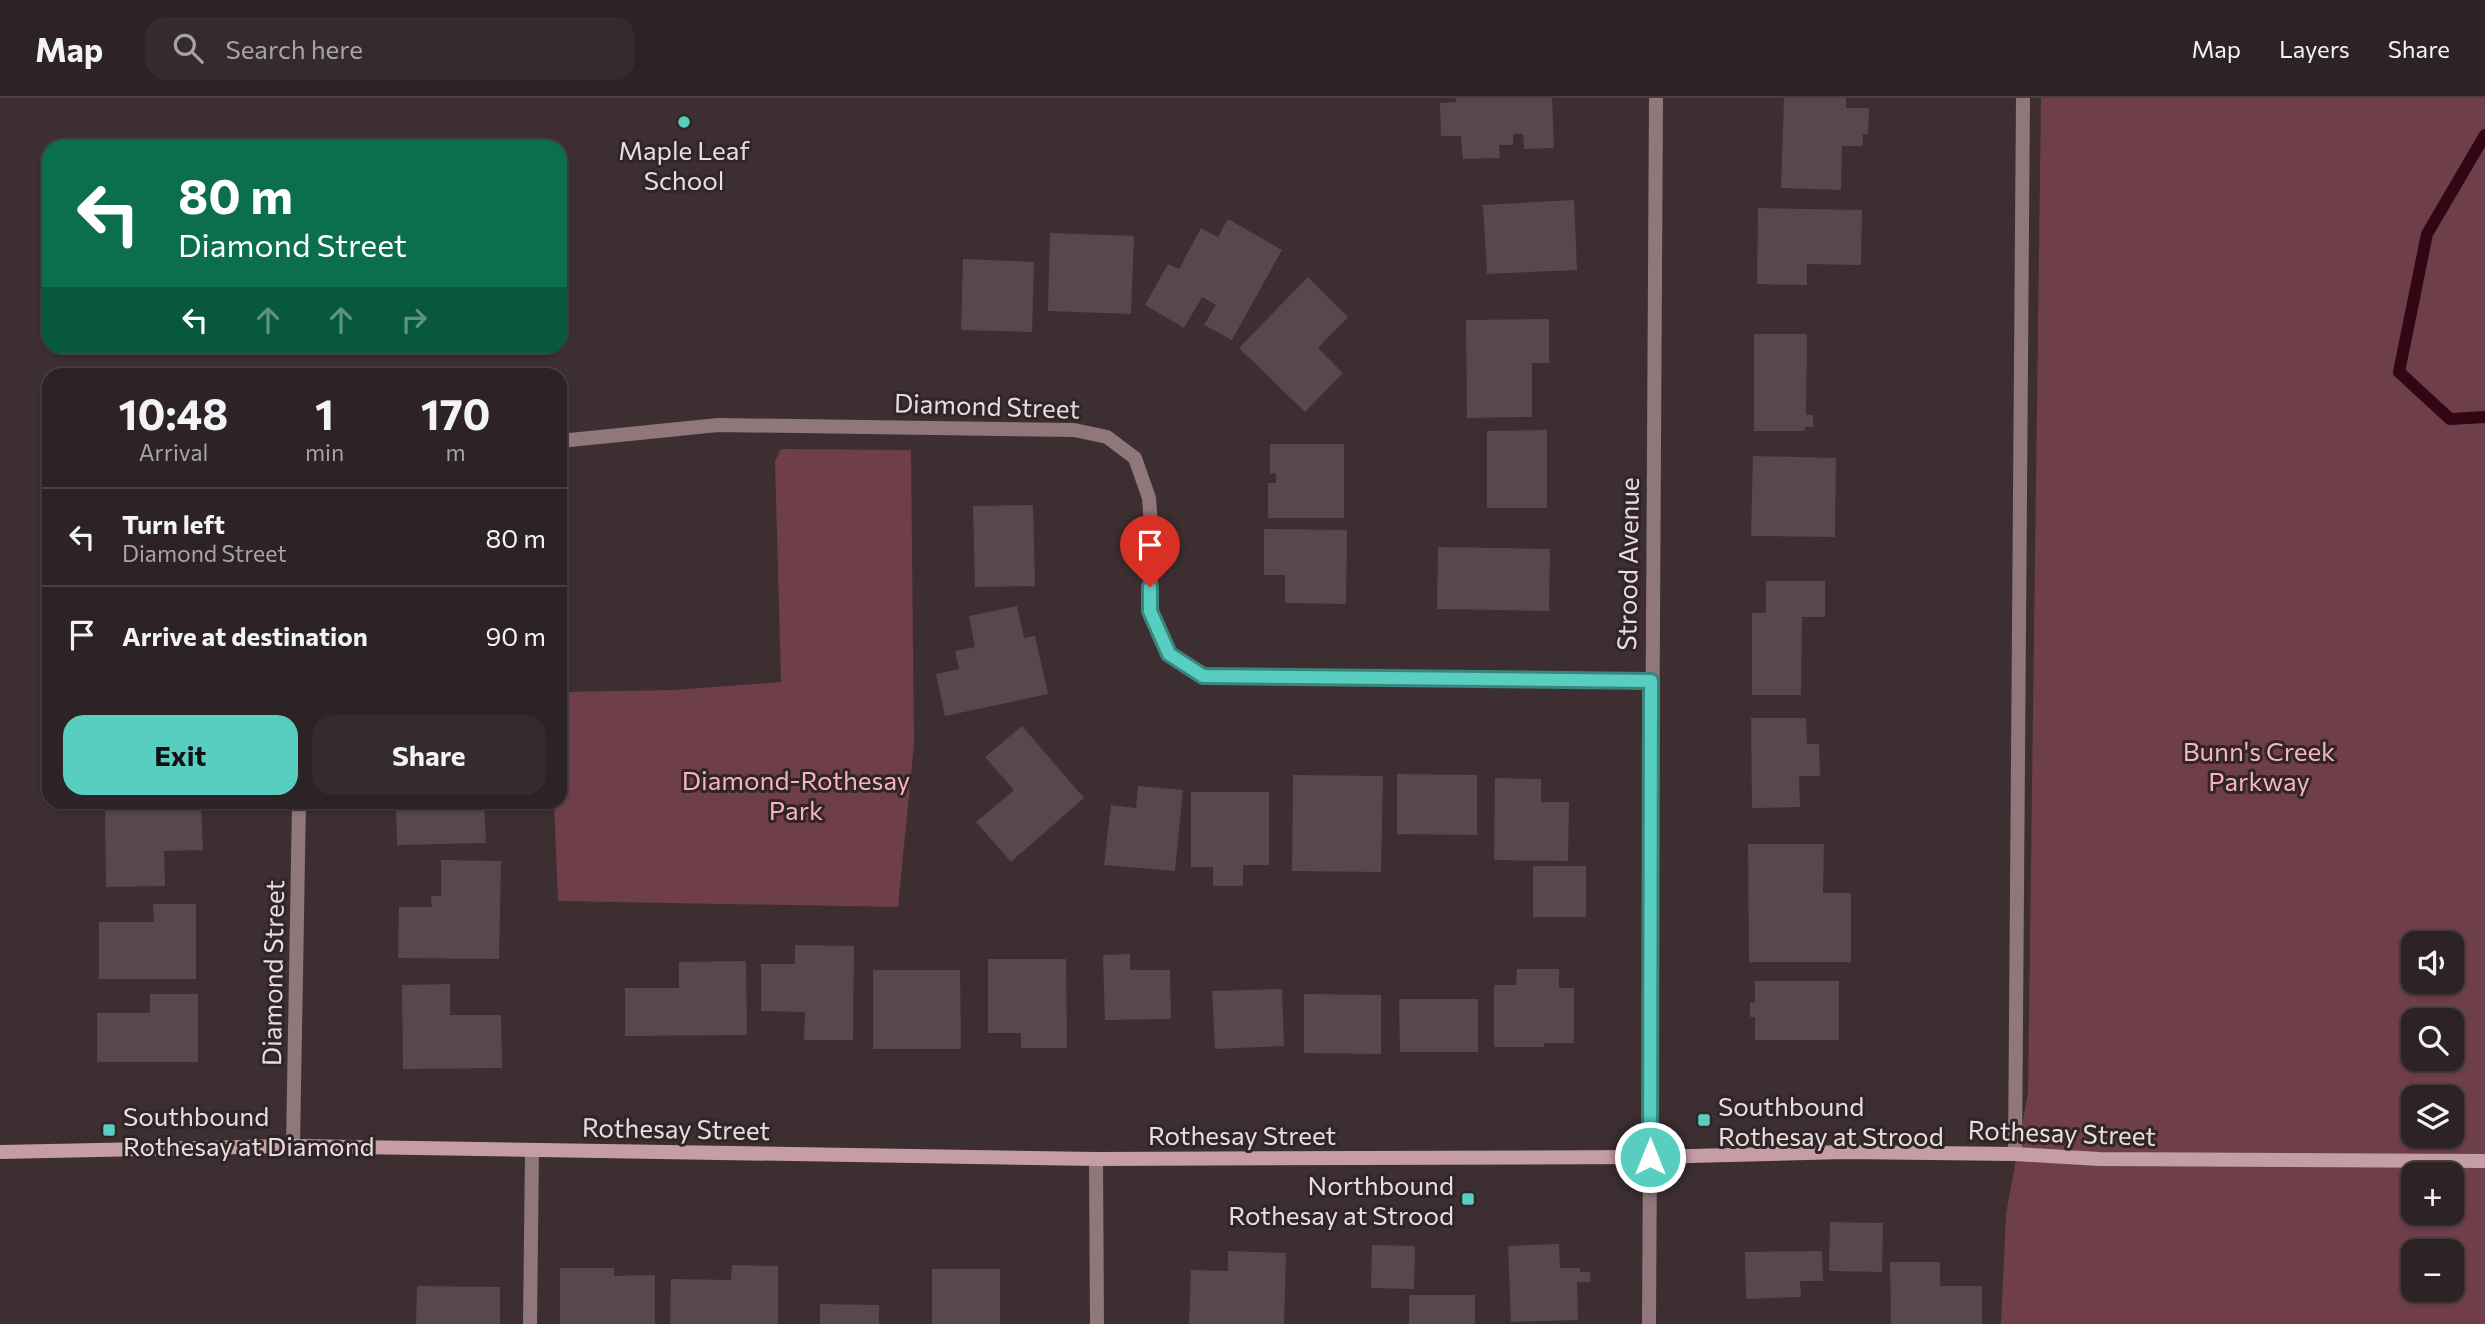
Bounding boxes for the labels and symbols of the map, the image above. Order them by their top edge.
marker: Maple Leaf School [676,114,692,130]
place label: Maple Leaf School [618,134,750,195]
street label: Diamond Street [894,386,1080,424]
street label: Strood Avenue [1610,477,1644,651]
pin [1120,515,1180,587]
park label: Bunn's Creek Parkway [2183,735,2335,796]
park label: Diamond-Rothesay Park [682,764,910,825]
street label: Diamond Street [255,880,289,1066]
place label: Southbound Rothesay at Strood [1718,1090,1944,1151]
place label: Southbound Rothesay at Diamond [123,1100,375,1161]
street label: Rothesay Street [582,1111,770,1145]
marker: Southbound Rothesay at Strood [1696,1112,1712,1128]
street label: Rothesay Street [1967,1113,2157,1151]
street label: Rothesay Street [1148,1119,1336,1150]
position arrow [1613,1120,1687,1194]
marker: Southbound Rothesay at Diamond [101,1122,117,1138]
place label: Northbound Rothesay at Strood [1228,1169,1454,1230]
marker: Northbound Rothesay at Strood [1460,1191,1476,1207]

